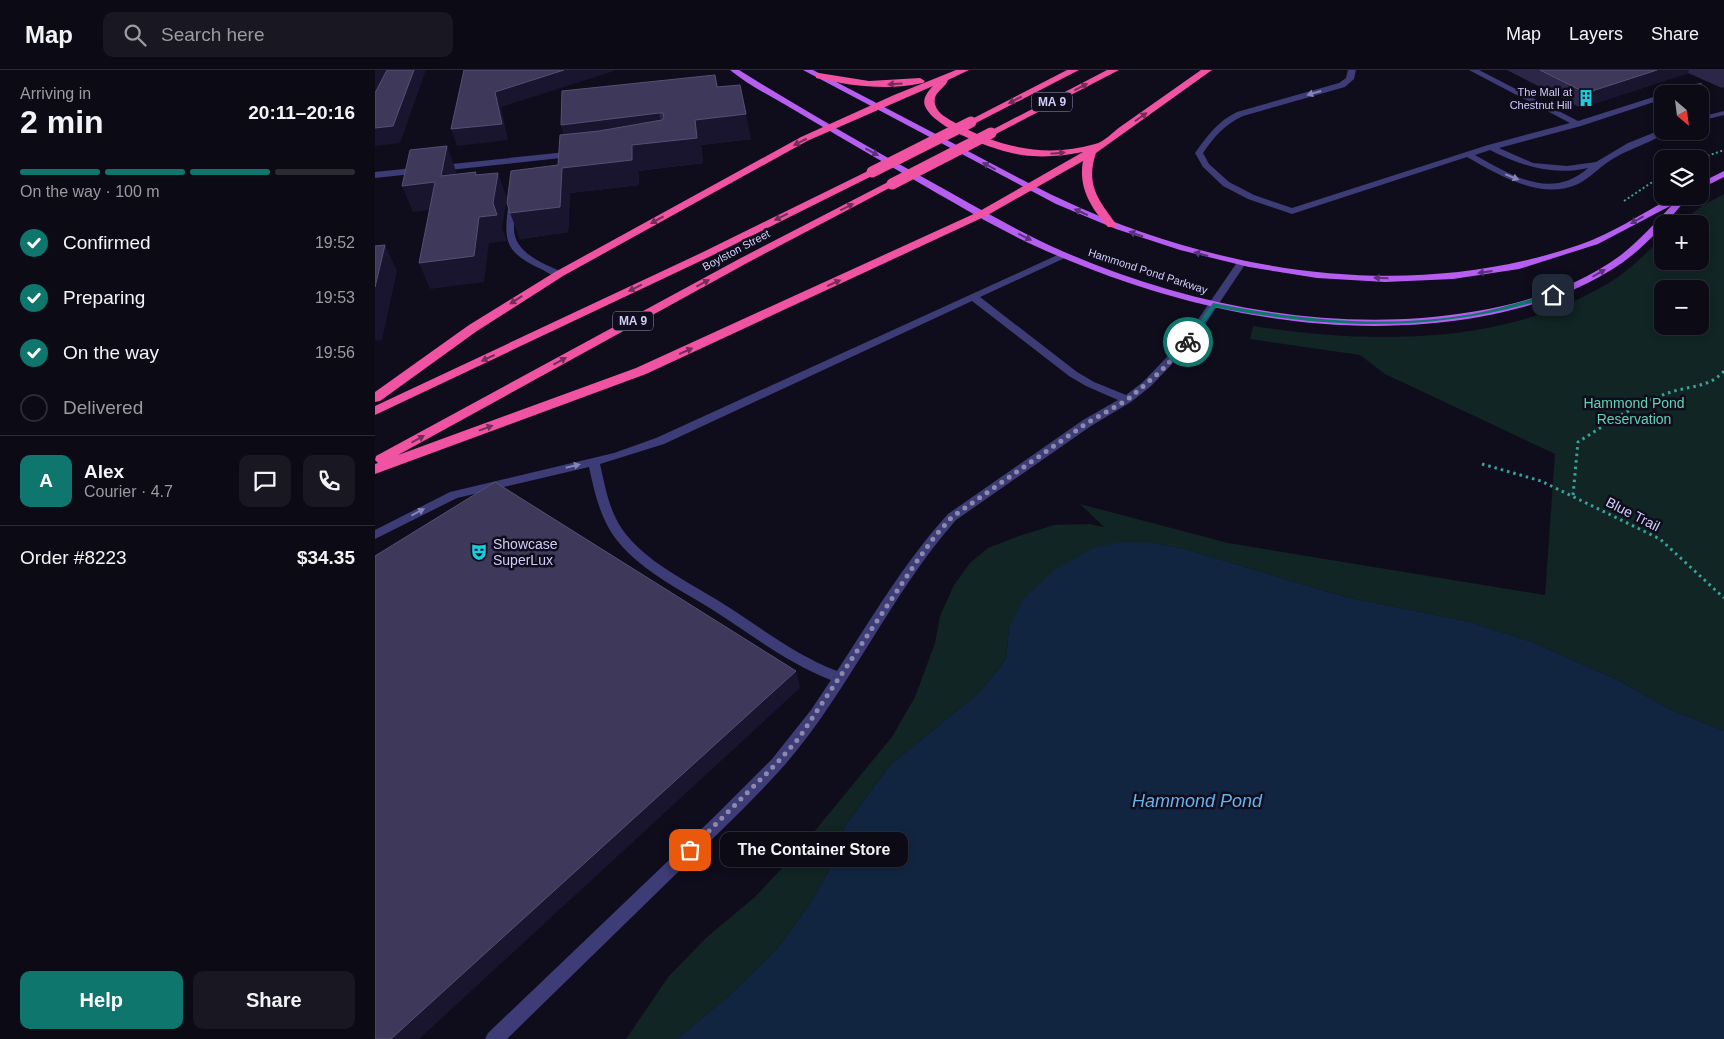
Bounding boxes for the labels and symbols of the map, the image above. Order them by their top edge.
one-way arrow [887,81,903,89]
one-way arrow [1074,83,1088,91]
north arrow [1654,85,1709,140]
place label: The Mall at Chestnut Hill [1510,86,1572,111]
building icon: The Mall at Chestnut Hill [1576,88,1596,108]
one-way arrow [1307,89,1322,97]
road number: MA 9 [1032,92,1072,112]
one-way arrow [1008,96,1022,104]
one-way arrow [1134,112,1148,122]
one-way arrow [793,138,807,146]
one-way arrow [865,148,879,156]
one-way arrow [1050,148,1066,156]
one-way arrow [982,162,996,170]
one-way arrow [1505,173,1520,181]
one-way arrow [839,203,854,211]
one-way arrow [1074,208,1088,216]
one-way arrow [774,214,788,222]
one-way arrow [650,216,665,224]
one-way arrow [1630,216,1645,224]
street label: Boylston Street [700,227,772,273]
one-way arrow [1129,230,1144,237]
one-way arrow [1018,233,1033,241]
street label: Hammond Pond Parkway [1087,246,1210,296]
one-way arrow [1193,249,1208,257]
one-way arrow [1476,268,1492,276]
one-way arrow [1592,268,1606,277]
one-way arrow [1373,274,1389,282]
pin [1532,274,1574,316]
one-way arrow [696,279,710,287]
one-way arrow [827,279,841,287]
one-way arrow [628,285,642,293]
one-way arrow [510,295,523,305]
road number: MA 9 [613,312,653,330]
courier [1163,317,1213,367]
one-way arrow [679,346,693,354]
one-way arrow [481,354,495,362]
one-way arrow [553,357,568,365]
park label: Hammond Pond Reservation [1583,395,1685,427]
one-way arrow [479,424,494,432]
one-way arrow [410,435,425,443]
one-way arrow [565,462,580,470]
street label: Blue Trail [1603,494,1663,534]
one-way arrow [411,508,425,516]
place label: Showcase SuperLux [493,536,558,568]
theatre icon: Showcase SuperLux [469,542,489,562]
water label: Hammond Pond [1132,791,1263,811]
pin [669,829,711,871]
callout: The Container Store [720,832,907,868]

